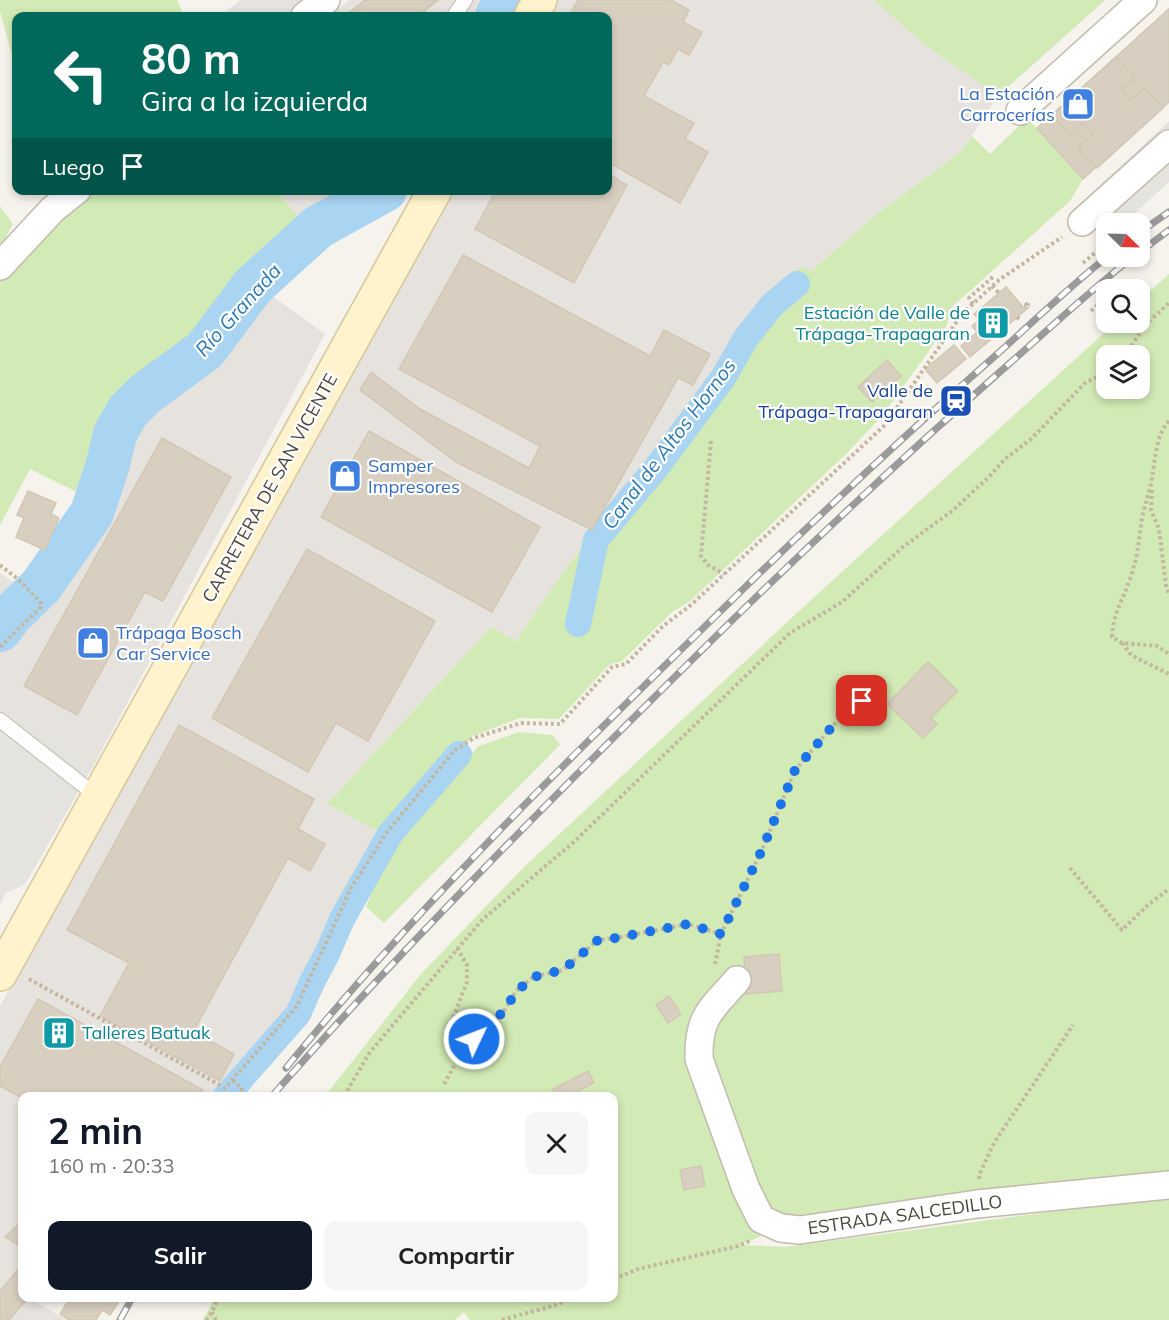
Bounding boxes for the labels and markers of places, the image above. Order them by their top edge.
place label: La Estación Carrocerías [959,82,1055,126]
shop icon: La Estación Carrocerías [1060,86,1096,122]
place label: Estación de Valle de Trápaga-Trapagaran [795,301,970,345]
building icon: Estación de Valle de Trápaga-Trapagaran [975,305,1011,341]
place label: Valle de Trápaga-Trapagaran [758,379,933,423]
station icon: Valle de Trápaga-Trapagaran [938,383,974,419]
place label: Samper Impresores [368,454,460,498]
shop icon: Samper Impresores [327,458,363,494]
place label: Trápaga Bosch Car Service [116,621,242,665]
shop icon: Trápaga Bosch Car Service [75,625,111,661]
pin [836,675,887,726]
building icon: Talleres Batuak [41,1015,77,1051]
place label: Talleres Batuak [82,1021,211,1044]

